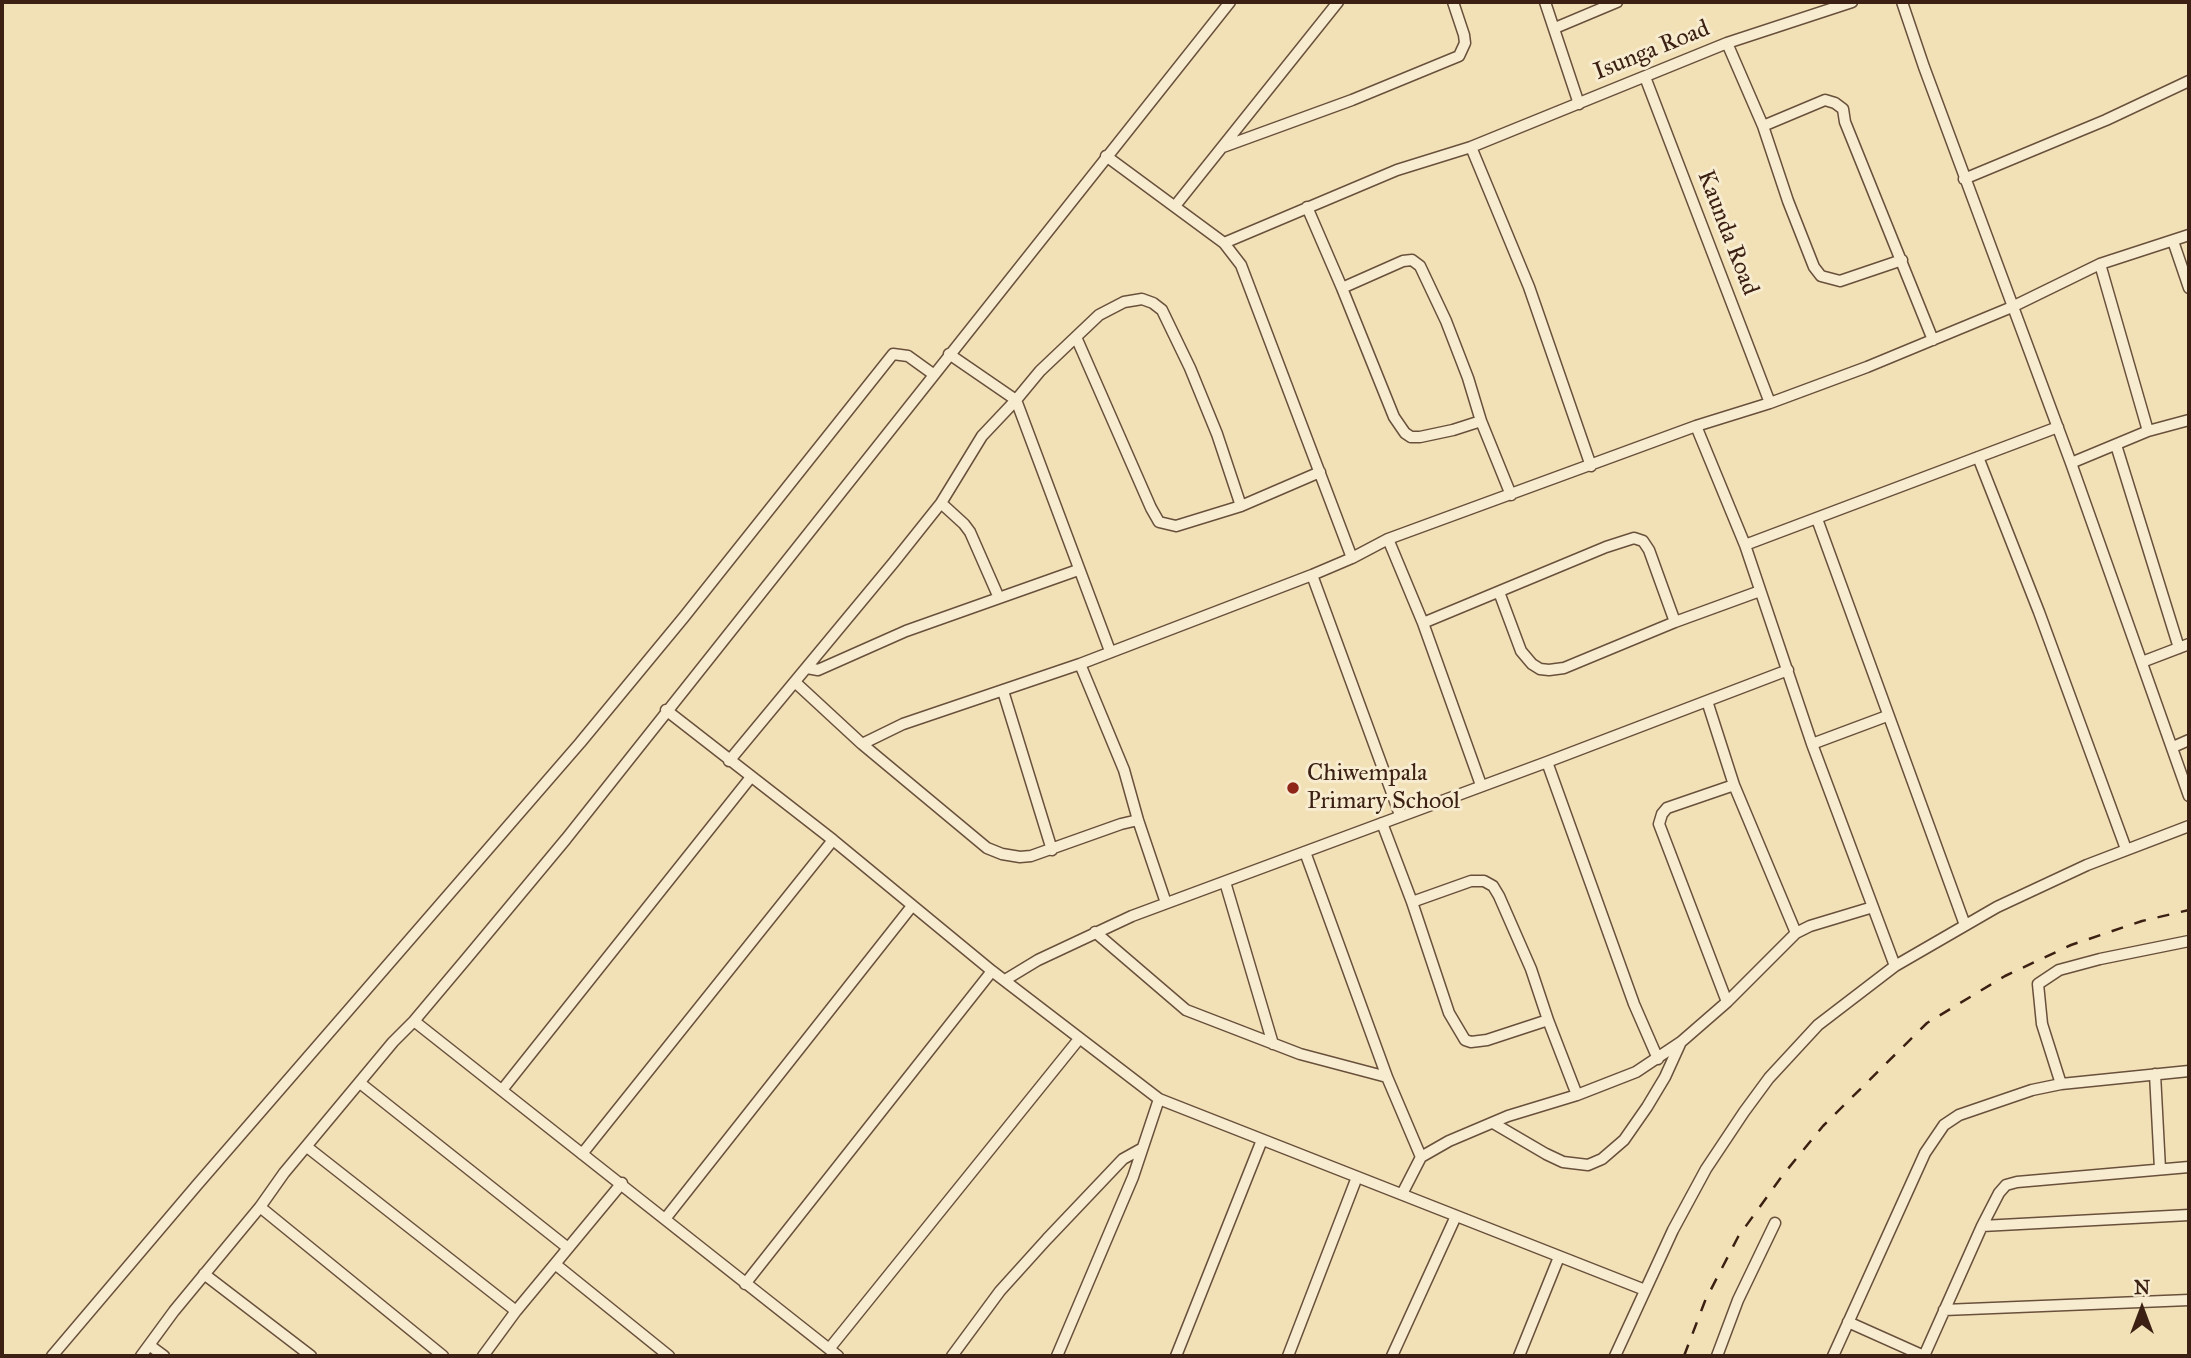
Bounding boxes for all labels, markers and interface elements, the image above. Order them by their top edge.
street label: Isunga Road [1590,15,1714,87]
street label: Kaunda Road [1690,166,1764,300]
place label: Chiwempala Primary School [1307,760,1460,816]
marker: Chiwempala Primary School [1285,780,1301,796]
north arrow [2107,1274,2177,1344]
text: N [2134,1276,2150,1299]

